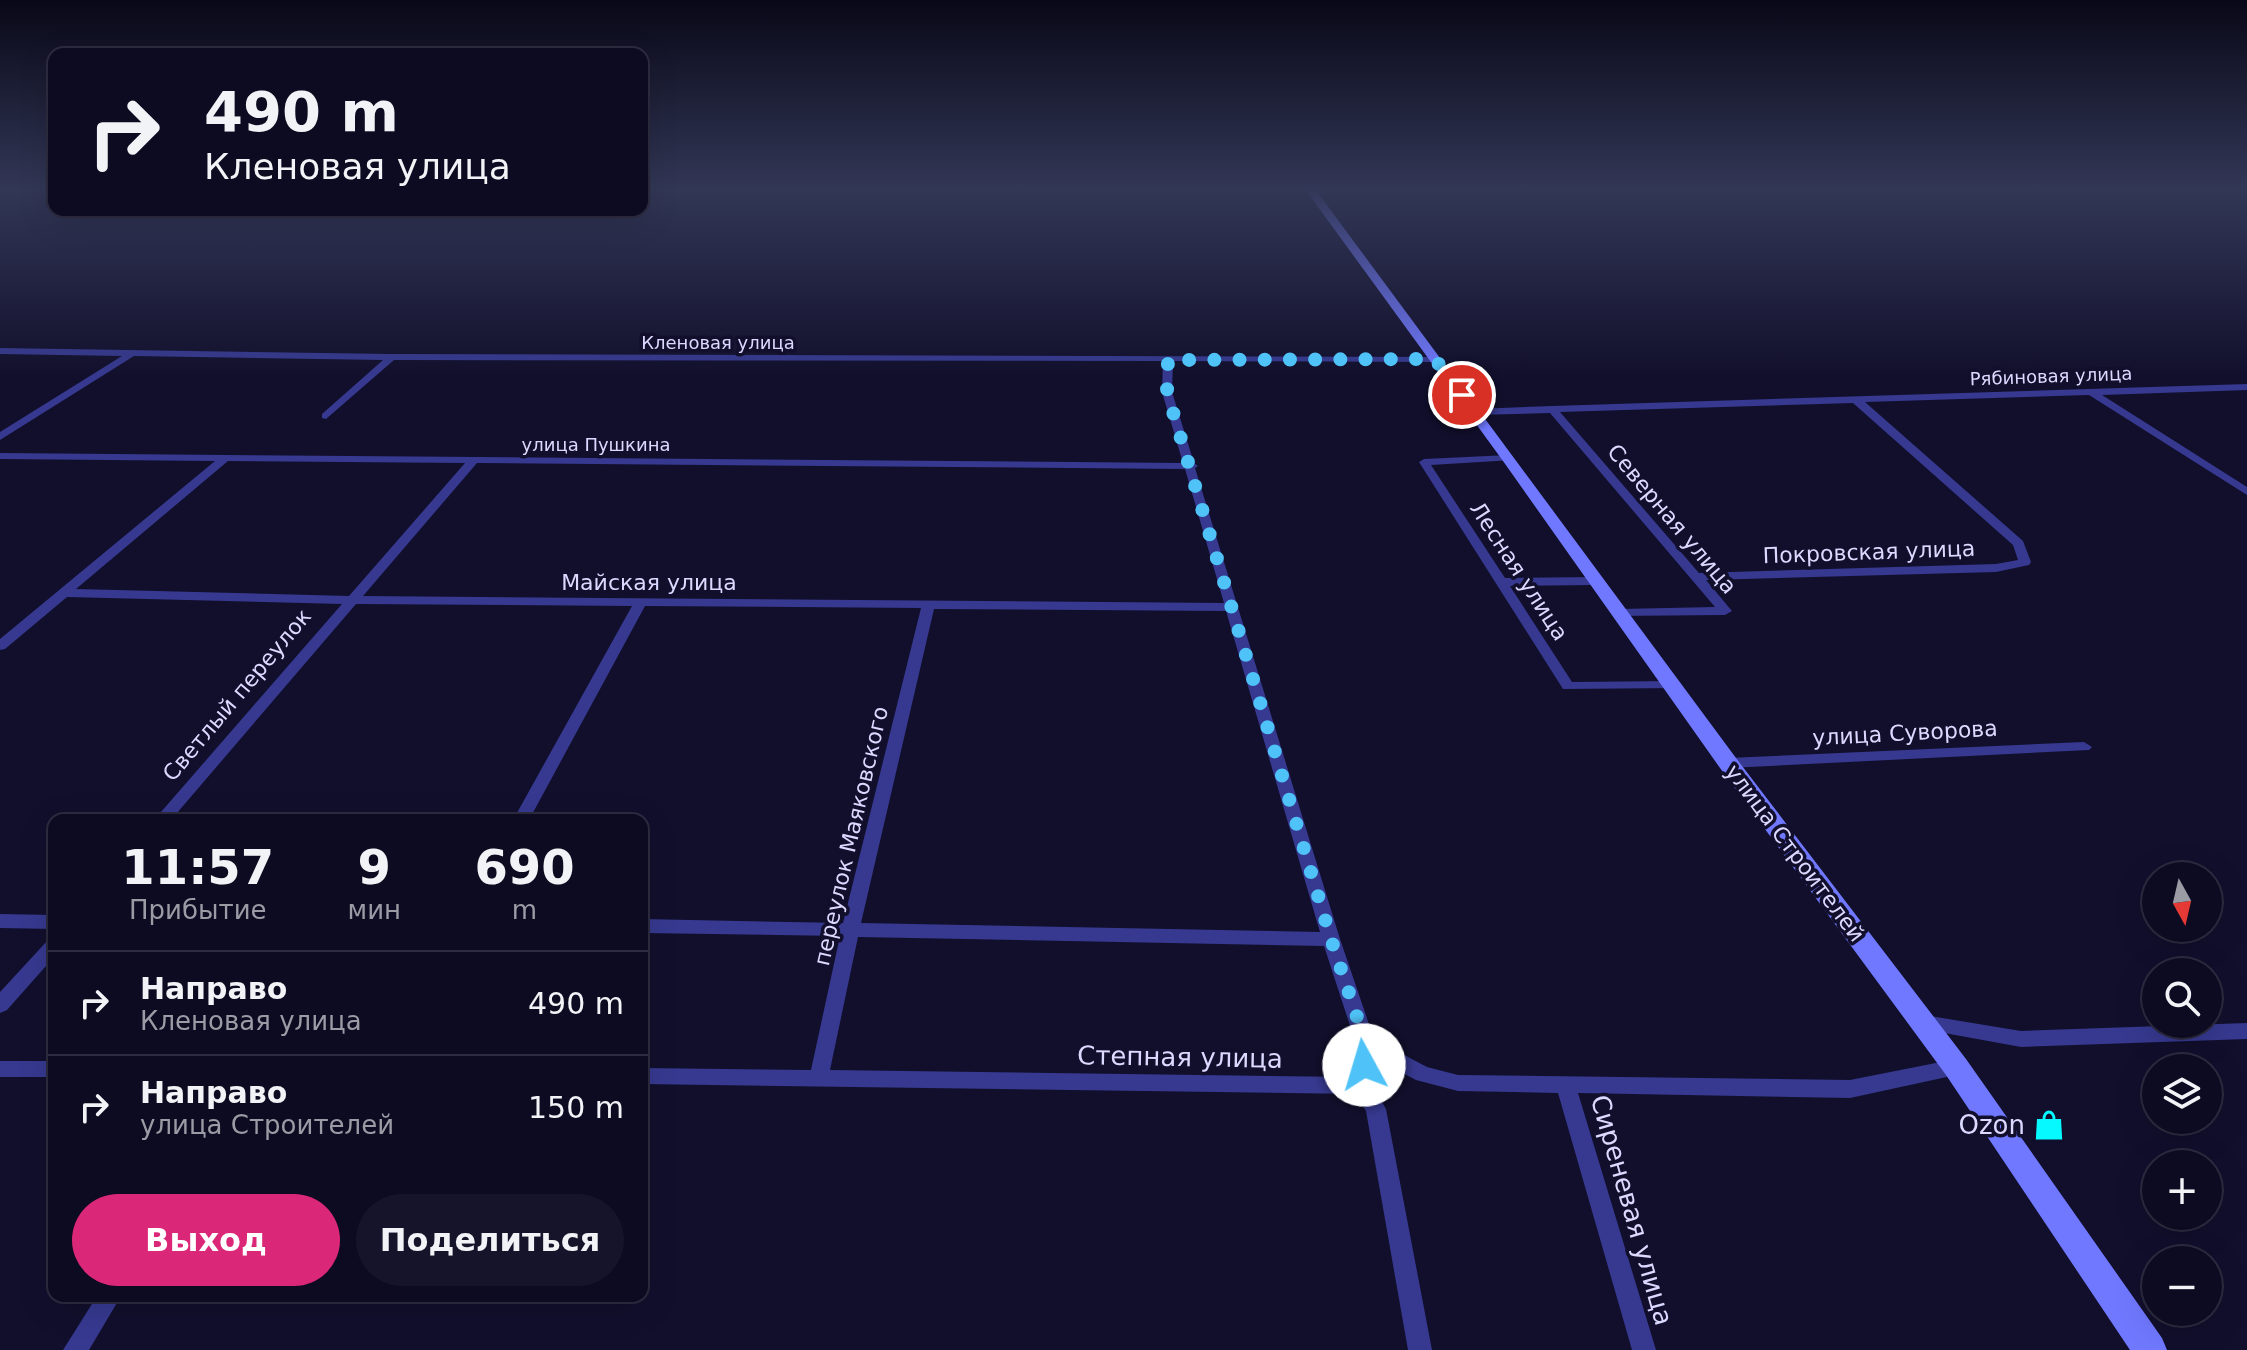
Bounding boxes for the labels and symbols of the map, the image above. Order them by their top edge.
street label: Кленовая улица [641,332,795,353]
pin [1428,361,1496,429]
street label: Рябиновая улица [1969,363,2133,389]
street label: улица Пушкина [522,434,670,455]
street label: Северная улица [1602,439,1742,599]
street label: Лесная улица [1465,497,1573,645]
street label: Покровская улица [1762,536,1976,568]
street label: Майская улица [561,570,737,595]
street label: Светлый переулок [158,604,316,786]
street label: переулок Маяковского [809,704,893,968]
street label: улица Суворова [1812,716,1998,750]
street label: улица Строителей [1720,760,1870,946]
north arrow [2142,862,2222,942]
position arrow [1322,1023,1406,1107]
street label: Степная улица [1077,1040,1283,1074]
street label: Сиреневая улица [1585,1091,1679,1329]
shop icon: Ozon [2032,1108,2066,1142]
place label: Ozon [1959,1110,2025,1140]

